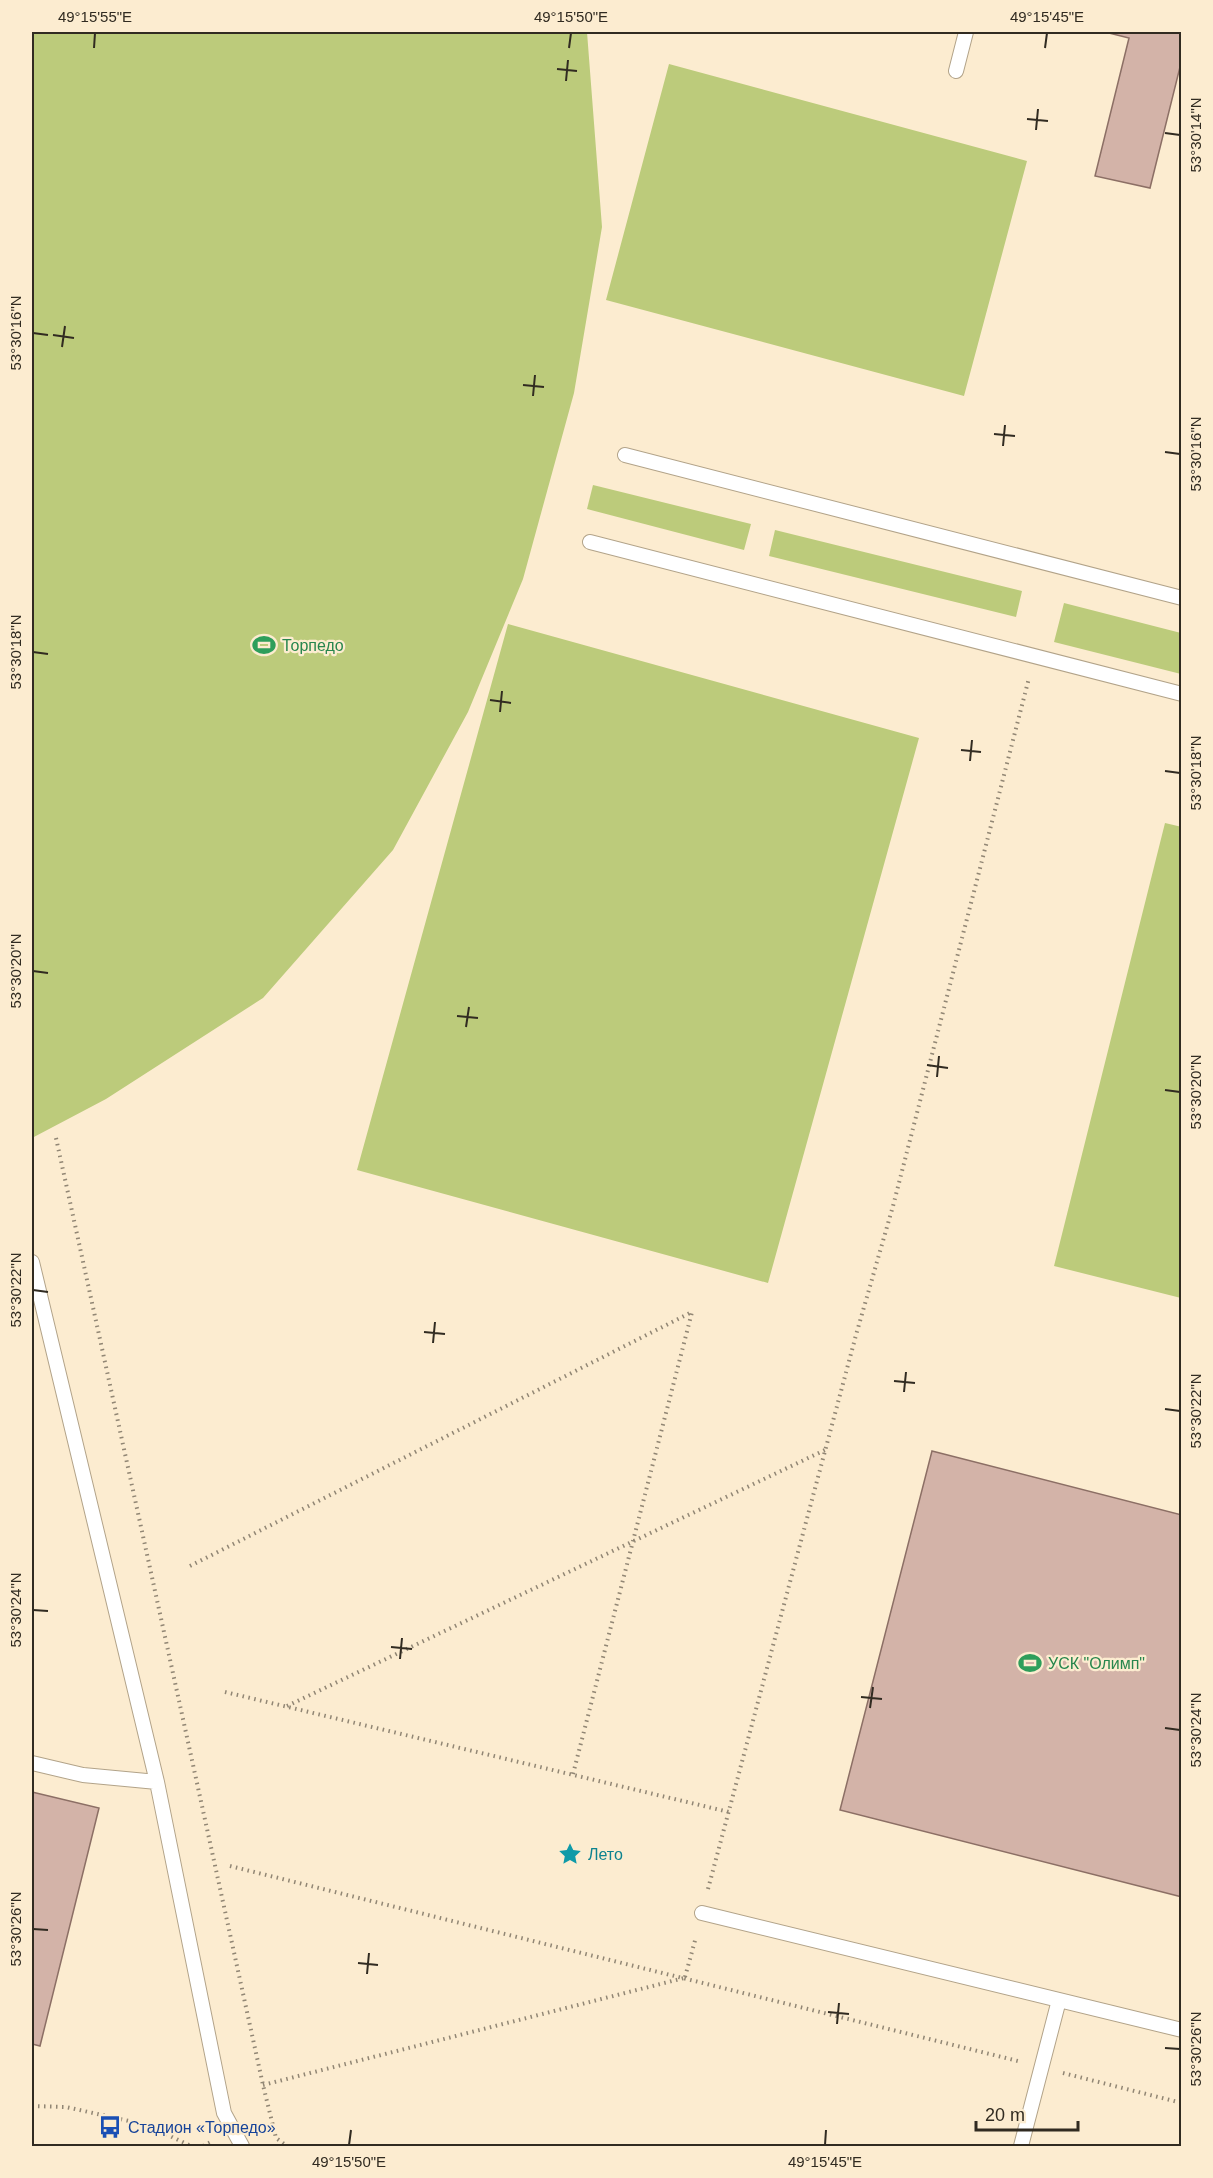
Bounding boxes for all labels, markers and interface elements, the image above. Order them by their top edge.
text: 49°15'55"E [58,8,132,25]
text: 49°15'50"E [534,8,608,25]
text: 49°15'45"E [1010,8,1084,25]
text: 53°30'14"N [1187,97,1204,173]
text: 53°30'16"N [7,295,24,371]
text: 53°30'16"N [1187,416,1204,492]
text: 53°30'18"N [7,614,24,690]
sports icon: Торпедо [251,632,277,658]
place label: Торпедо [282,637,344,654]
text: 53°30'18"N [1187,735,1204,811]
text: 53°30'20"N [7,933,24,1009]
text: 53°30'20"N [1187,1054,1204,1130]
text: 53°30'22"N [7,1252,24,1328]
text: 53°30'22"N [1187,1373,1204,1449]
text: 53°30'24"N [7,1572,24,1648]
sports icon: УСК "Олимп" [1017,1650,1043,1676]
place label: УСК "Олимп" [1048,1655,1145,1672]
text: 53°30'24"N [1187,1692,1204,1768]
place icon: Лето [557,1841,583,1867]
place label: Лето [588,1846,623,1863]
text: 53°30'26"N [7,1891,24,1967]
text: 53°30'26"N [1187,2011,1204,2087]
scale bar [976,2094,1078,2132]
text: 20 m [985,2105,1025,2125]
bus stop icon: Стадион «Торпедо» [97,2114,123,2140]
place label: Стадион «Торпедо» [128,2119,276,2136]
text: 49°15'50"E [312,2153,386,2170]
text: 49°15'45"E [788,2153,862,2170]

